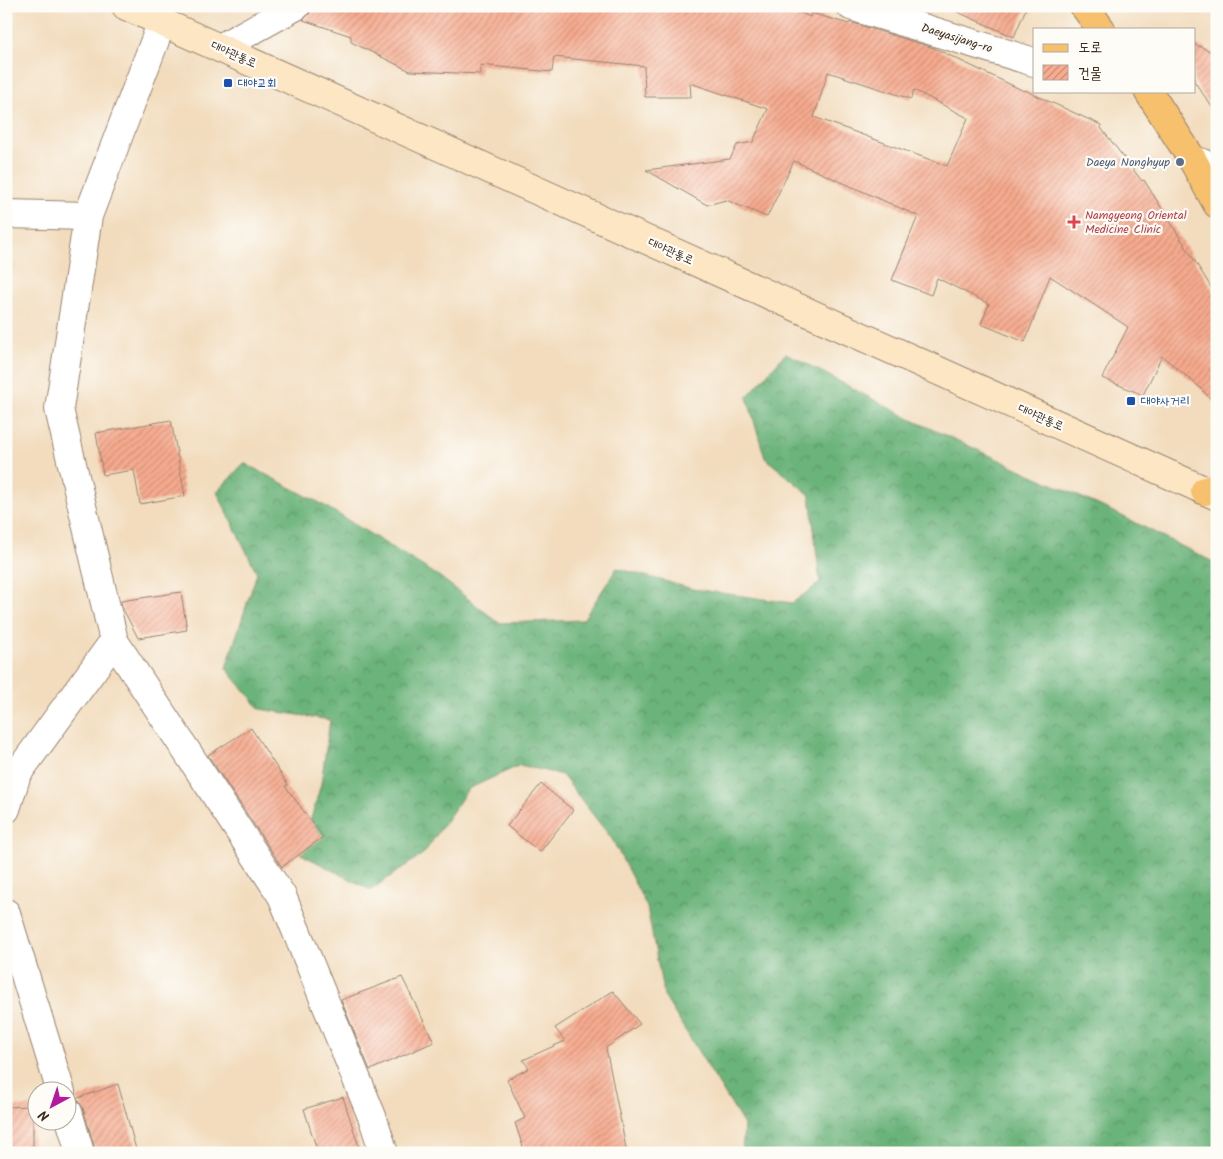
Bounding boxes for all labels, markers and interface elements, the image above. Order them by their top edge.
street label: Daeyasijang-ro [919,19,995,58]
legend [1033,28,1196,92]
street label: 대야관통로 [208,36,260,73]
text: 도로 [1078,36,1102,60]
text: 건물 [1078,62,1102,86]
place label: 대야교회 [238,74,277,93]
marker: 대야교회 [222,77,234,89]
place label: Daeya Nonghyup [1086,153,1170,172]
marker: Daeya Nonghyup [1174,156,1186,168]
place label: Namgyeong Oriental Medicine Clinic [1085,206,1187,239]
marker: Namgyeong Oriental Medicine Clinic [1067,215,1081,229]
street label: 대야관통로 [645,233,697,270]
place label: 대야사거리 [1141,392,1189,411]
marker: 대야사거리 [1125,395,1137,407]
street label: 대야관통로 [1015,399,1067,436]
north arrow [28,1082,78,1132]
text: N [34,1104,55,1126]

